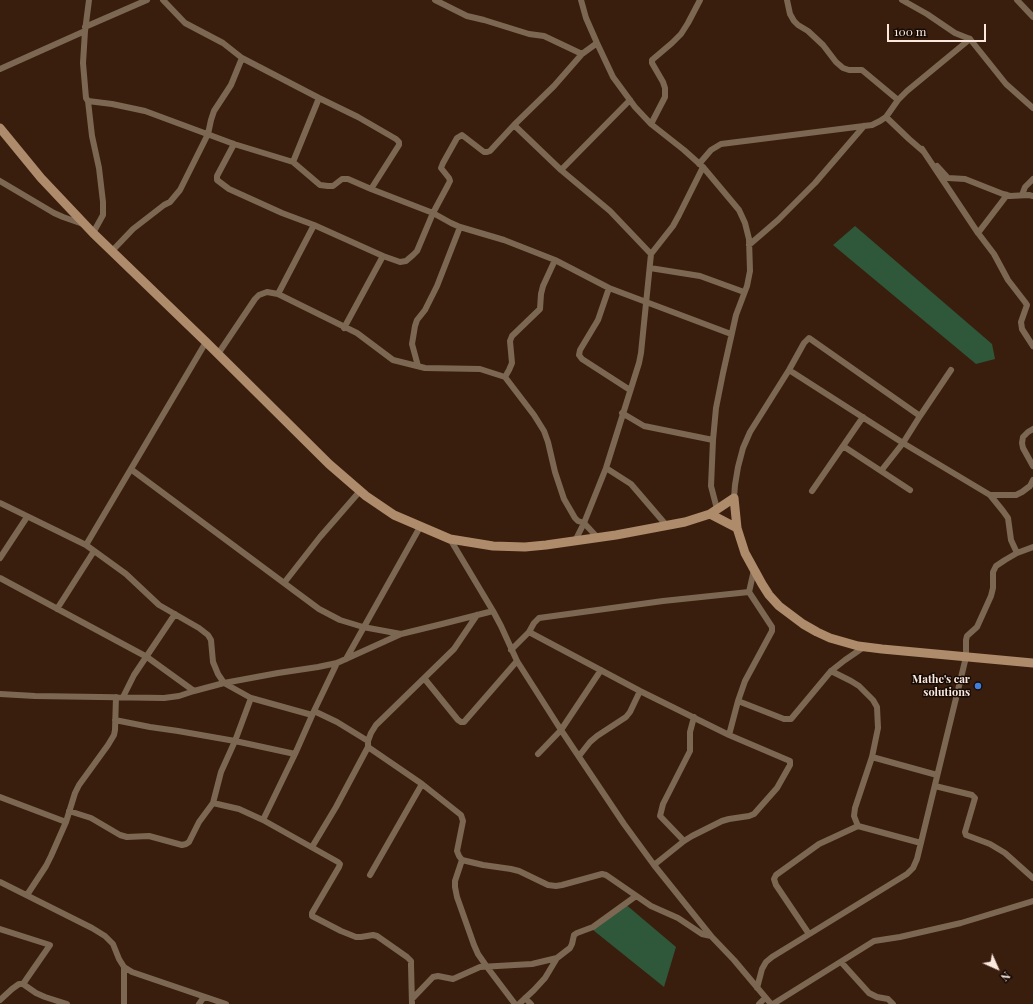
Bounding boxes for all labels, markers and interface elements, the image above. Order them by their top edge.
scale bar [889,16,988,42]
text: 100 m [894,23,926,39]
place label: Mathe's car solutions [912,673,970,699]
marker: Mathe's car solutions [973,681,983,691]
north arrow [977,948,1017,988]
text: N [998,969,1014,985]

